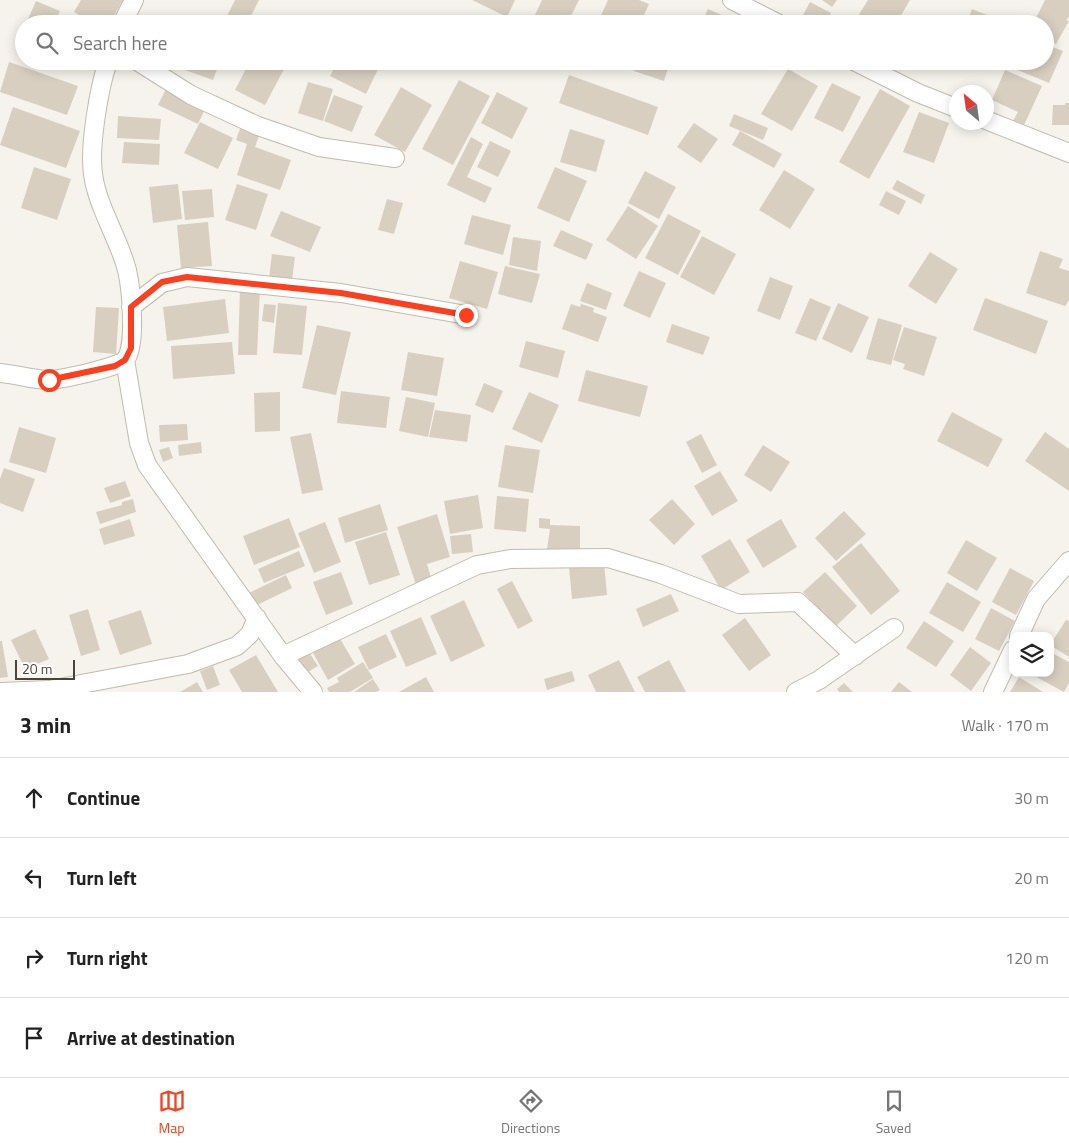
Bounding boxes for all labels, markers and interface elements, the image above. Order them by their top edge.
search box [15,15,1054,70]
text: Search here [73,28,167,57]
icon: search [33,29,61,57]
north arrow [949,85,994,130]
route end [455,304,478,327]
route start [38,369,61,392]
map controls [1009,632,1054,677]
button: layers [1009,632,1054,677]
scale bar [15,657,75,680]
text: 20 m [22,658,52,679]
text: 3 min [20,709,71,741]
text: Walk · 170 m [961,713,1049,737]
text: Continue [67,783,140,812]
icon: ahead [20,784,48,812]
text: 30 m [1014,786,1049,810]
text: Turn left [67,863,137,892]
icon: left [20,864,48,892]
text: 20 m [1014,866,1049,890]
text: Turn right [67,943,148,972]
icon: right [20,944,48,972]
text: 120 m [1005,946,1049,970]
text: Arrive at destination [67,1023,235,1052]
icon: arrive [20,1024,48,1052]
tab: Map [158,1087,186,1138]
tab: Directions [501,1087,560,1138]
tab: Saved [876,1087,911,1138]

